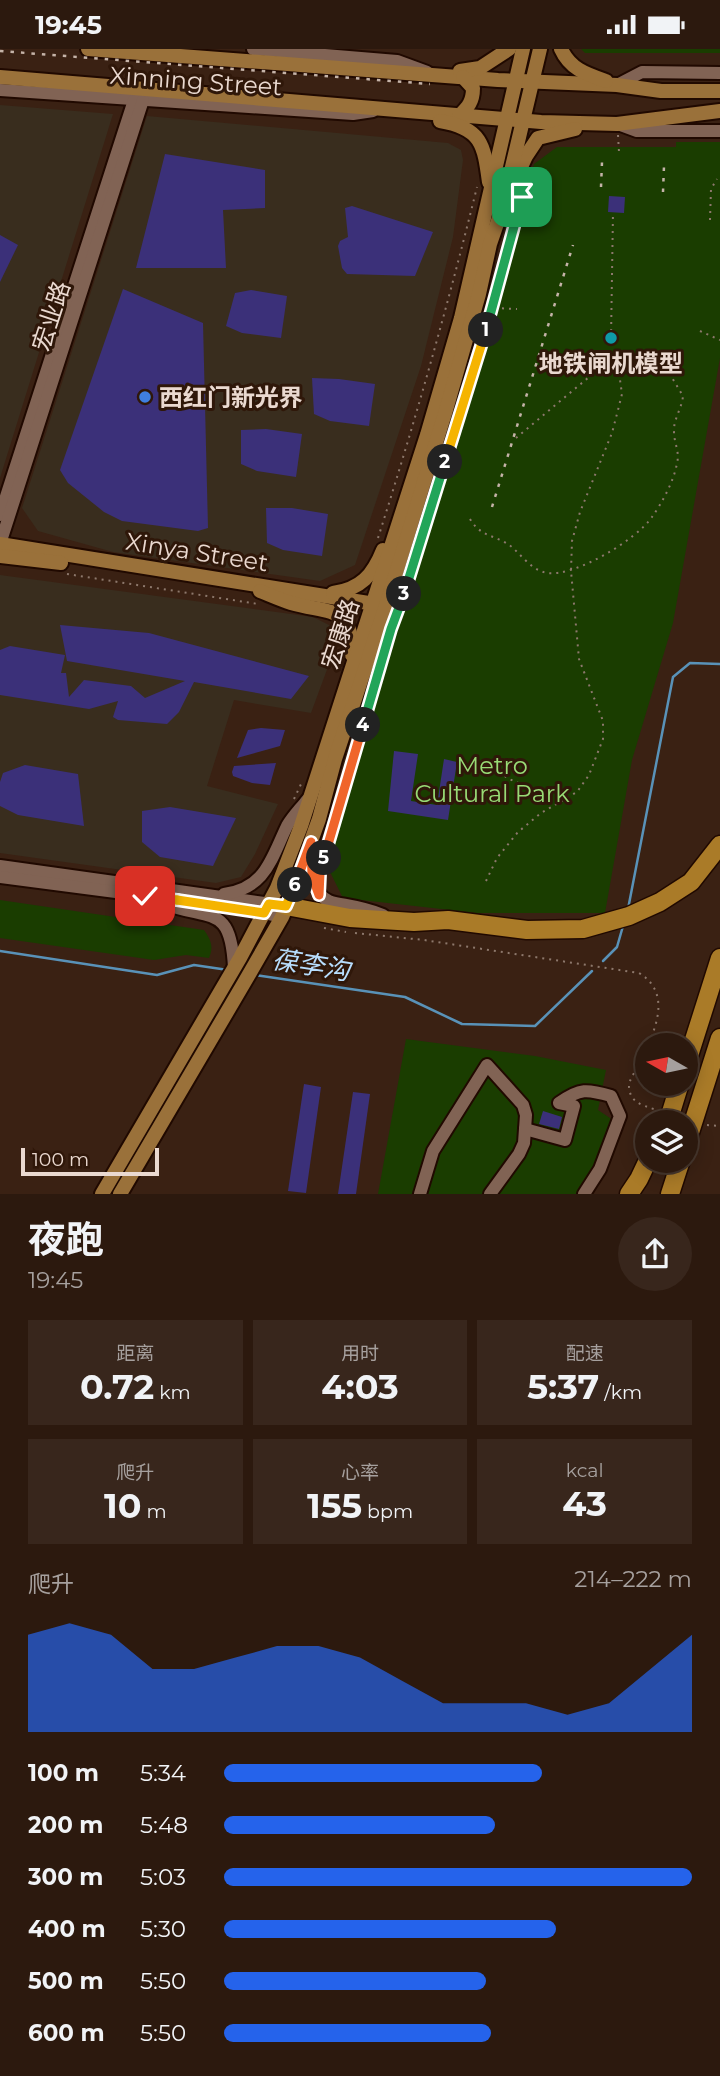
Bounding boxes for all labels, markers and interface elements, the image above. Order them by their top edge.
text: 19:45 [35,9,102,41]
street label: Xinning Street [109,61,283,102]
pin [492,167,552,227]
icon: arrive [503,178,541,216]
street label: 宏业路 [26,277,76,355]
pin: 1 [468,313,504,347]
text: 1 [482,318,489,341]
marker: 地铁闸机模型 [603,330,619,346]
place label: 地铁闸机模型 [539,349,683,378]
place label: 西红门新光界 [159,383,303,412]
marker: 西红门新光界 [137,389,153,405]
pin: 2 [428,445,462,479]
text: 2 [439,450,450,473]
street label: Xinya Street [124,526,270,578]
pin: 3 [386,577,422,611]
text: 3 [398,582,409,605]
street label: 宏康路 [315,595,365,673]
pin: 4 [346,707,380,743]
text: 4 [356,713,369,736]
park label: Metro Cultural Park [414,751,570,808]
pin: 5 [306,841,342,875]
text: 5 [318,846,329,869]
pin [115,866,175,926]
pin: 6 [278,867,312,903]
text: 6 [288,873,301,896]
icon: check [126,877,164,915]
water label: 葆李沟 [270,943,355,987]
north arrow [635,1033,698,1095]
map controls [635,1033,698,1173]
button: layers [635,1110,698,1173]
scale bar [21,1145,159,1177]
text: 100 m [32,1148,89,1171]
text: 夜跑 [28,1216,104,1263]
button: share [618,1217,692,1291]
text: 19:45 [28,1266,83,1294]
text: 距离 [116,1342,154,1365]
text: 用时 [341,1342,379,1365]
text: 配速 [566,1342,604,1365]
text: 0.72 [80,1365,154,1408]
text: 4:03 [321,1365,399,1408]
text: 5:37 [527,1365,599,1408]
text: km [154,1381,191,1404]
text: /km [599,1381,642,1404]
text: kcal [566,1459,604,1482]
text: 爬升 [116,1461,154,1484]
text: 心率 [341,1461,379,1484]
text: 43 [562,1482,607,1525]
text: 10 [104,1484,142,1527]
text: 155 [307,1484,362,1527]
text: m [142,1500,167,1523]
text: bpm [362,1500,413,1523]
text: 214–222 m [574,1565,692,1593]
text: 爬升 [28,1570,74,1598]
text: 100 m [28,1759,99,1787]
text: 5:34 [140,1759,186,1787]
text: 200 m [28,1811,103,1839]
text: 5:48 [140,1811,188,1839]
text: 300 m [28,1863,104,1891]
text: 5:03 [140,1863,186,1891]
text: 400 m [28,1915,106,1943]
text: 5:30 [140,1915,186,1943]
text: 500 m [28,1967,104,1995]
text: 5:50 [140,1967,186,1995]
text: 600 m [28,2019,105,2047]
text: 5:50 [140,2019,186,2047]

